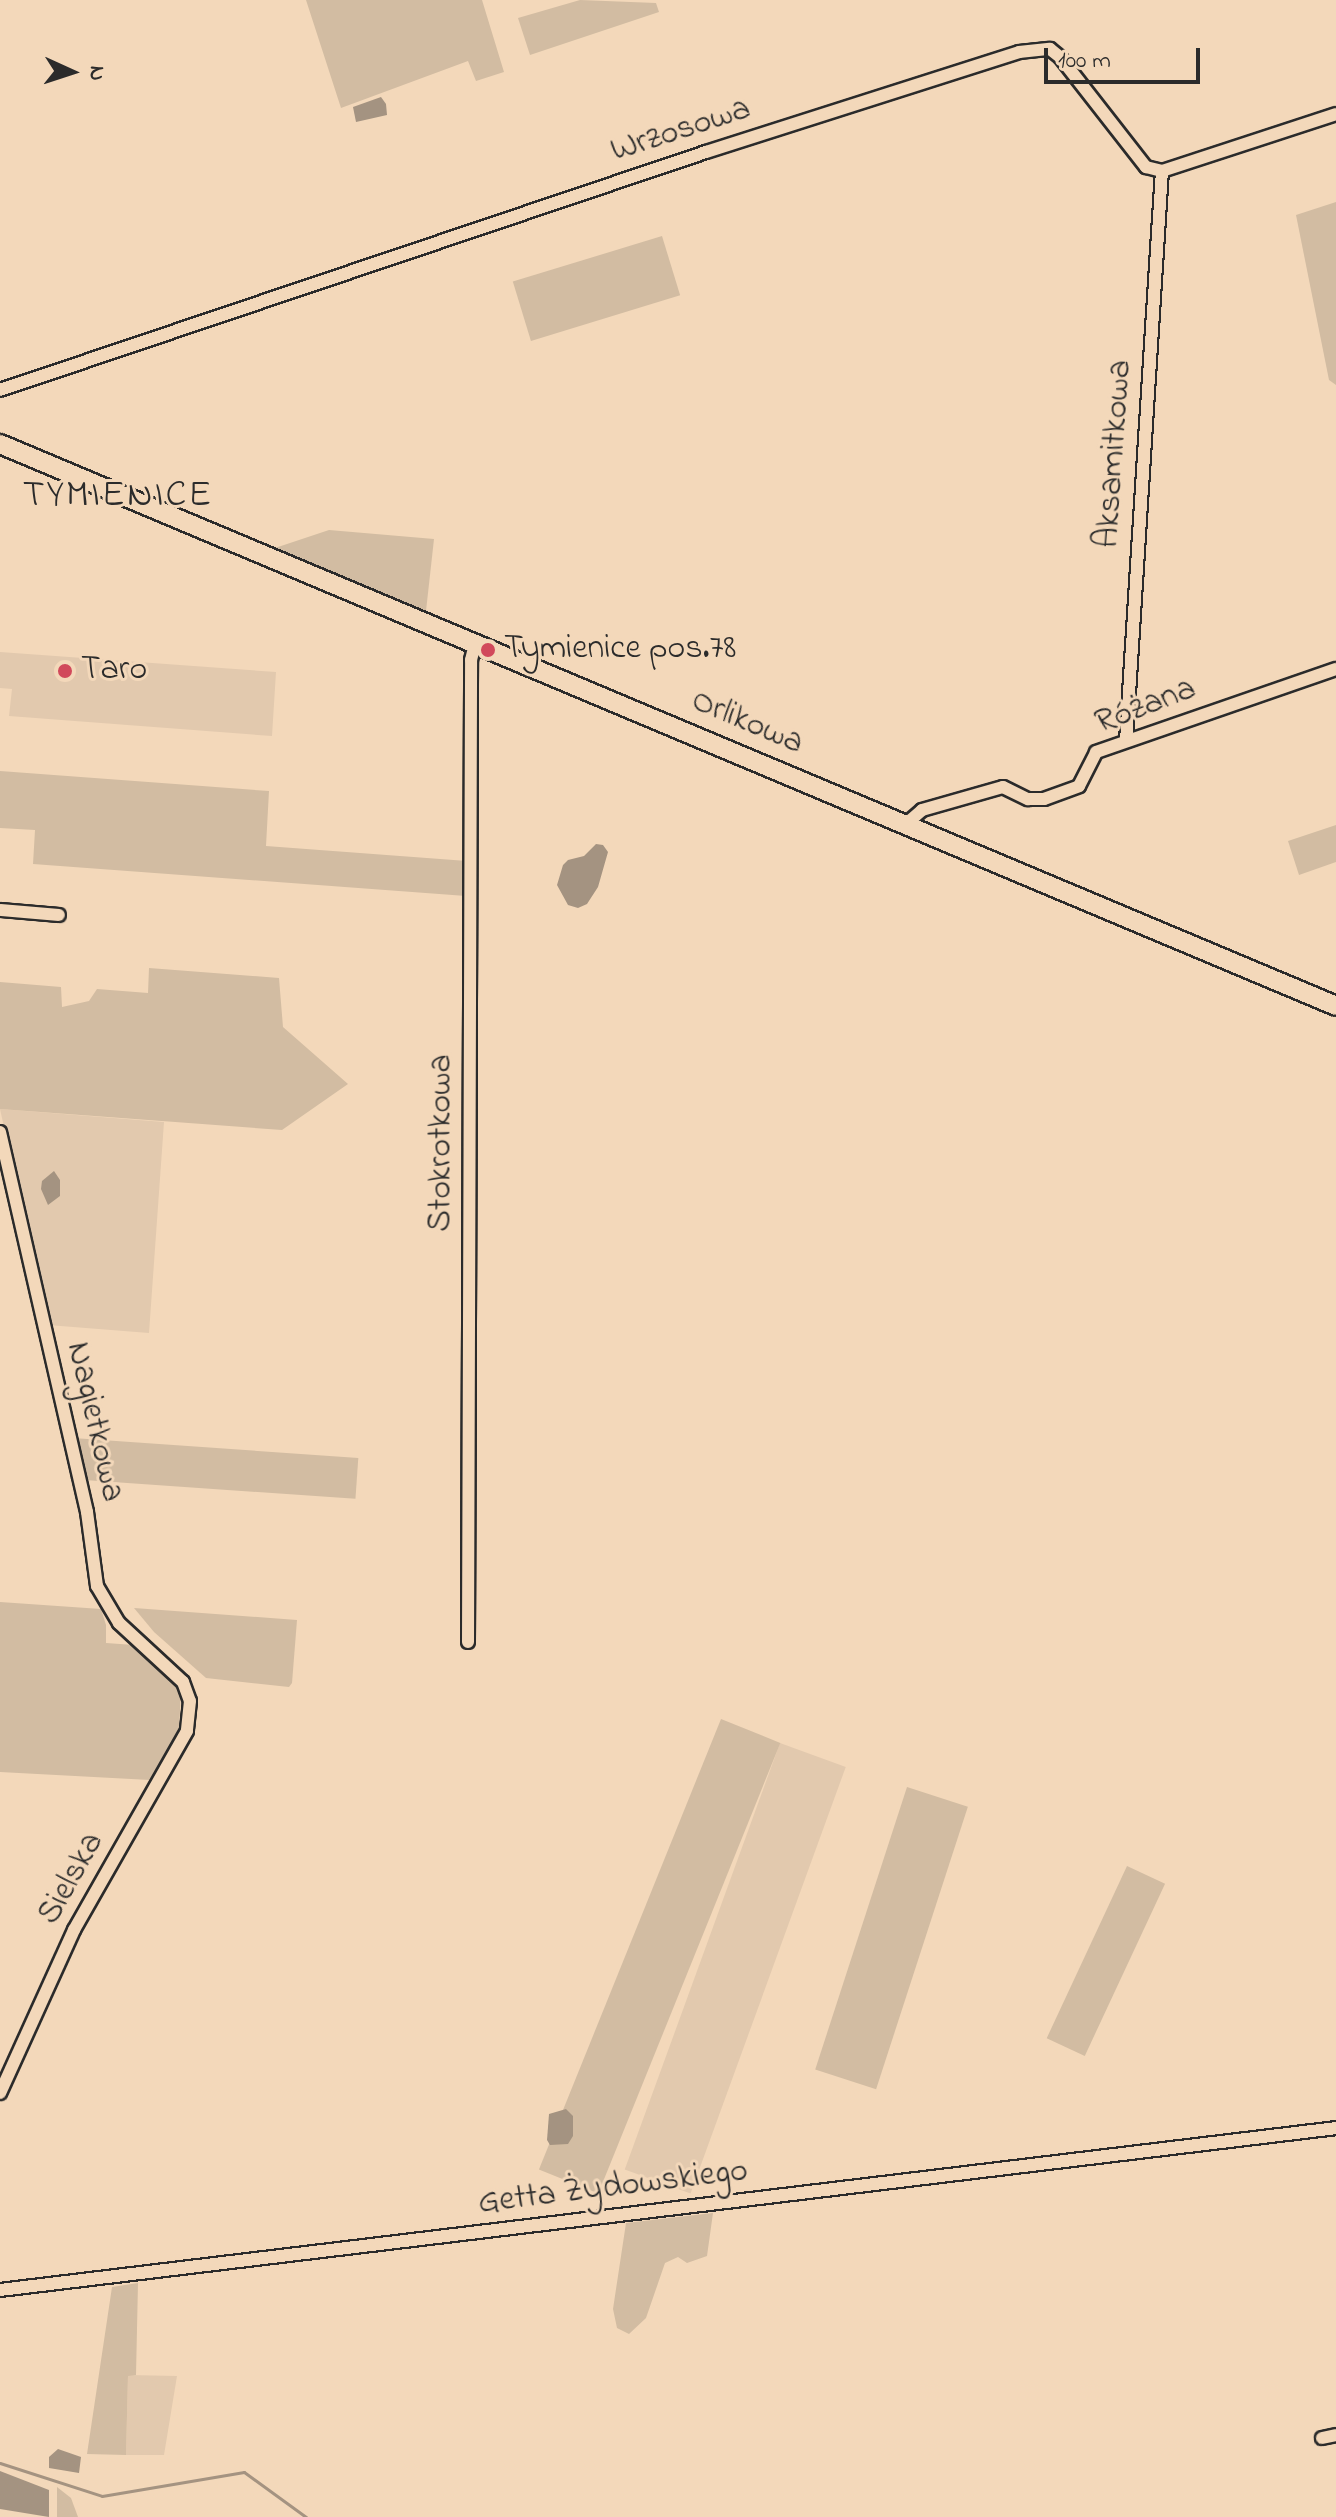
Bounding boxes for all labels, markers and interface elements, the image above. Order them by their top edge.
north arrow [32,32,112,112]
scale bar [1048,32,1204,82]
text: 100 m [1058,44,1111,79]
text: N [80,65,112,82]
street label: Wrzosowa [606,89,756,173]
street label: Aksamitkowa [1088,358,1142,550]
district label: TYMIENICE [23,474,213,520]
place label: Tymienice pos.78 [504,630,736,670]
marker: Tymienice pos.78 [479,641,497,659]
place label: Taro [81,651,147,691]
marker: Taro [56,662,74,680]
street label: Różana [1090,669,1202,745]
street label: Orlikowa [685,681,809,765]
street label: Stokrotkowa [422,1054,462,1232]
street label: Nagietkowa [56,1338,132,1506]
street label: Sielska [30,1826,114,1932]
street label: Getta Żydowskiego [476,2151,750,2225]

